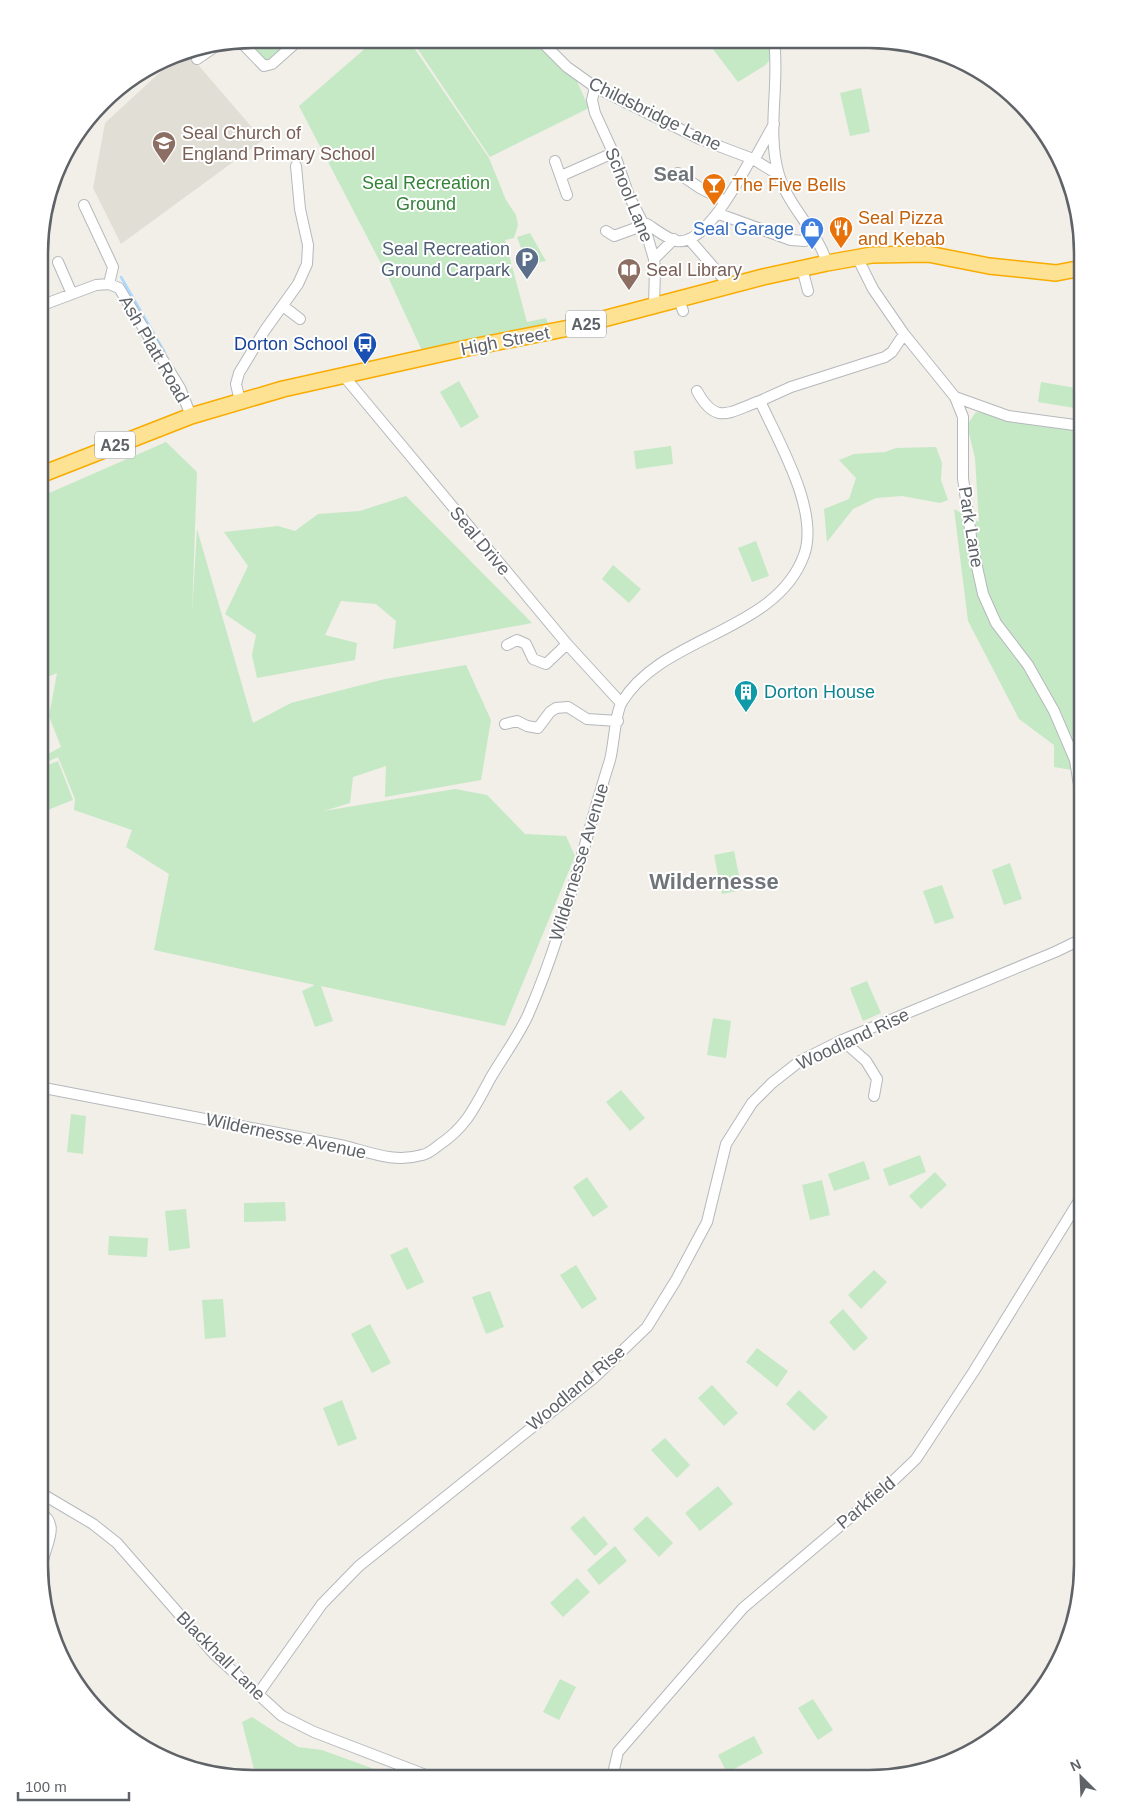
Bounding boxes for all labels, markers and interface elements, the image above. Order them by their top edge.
street label: Childsbridge Lane [585,73,725,155]
place label: Seal Church of England Primary School [182,123,375,164]
school or university icon: Seal Church of England Primary School [151,130,177,164]
street label: School Lane [601,145,657,245]
district label: Seal [653,163,695,185]
bar icon: The Five Bells [701,172,727,206]
park label: Seal Recreation Ground [362,173,490,214]
place label: The Five Bells [732,175,846,195]
place label: Seal Pizza and Kebab [858,208,945,249]
restaurant icon: Seal Pizza and Kebab [828,215,854,249]
shop icon: Seal Garage [799,216,825,250]
place label: Seal Garage [693,219,794,239]
place label: Seal Recreation Ground Carpark [381,239,511,280]
parking icon: Seal Recreation Ground Carpark [514,246,540,280]
library icon: Seal Library [616,257,642,291]
place label: Seal Library [646,260,742,280]
street label: Ash Platt Road [115,292,193,406]
road number: A25 [566,310,606,338]
street label: High Street [459,323,551,359]
bus stop icon: Dorton School [352,331,378,365]
place label: Dorton School [234,334,348,354]
road number: A25 [95,432,135,458]
street label: Park Lane [955,485,987,569]
street label: Seal Drive [446,503,514,579]
building icon: Dorton House [733,679,759,713]
place label: Dorton House [764,682,875,702]
street label: Wildernesse Avenue [545,781,613,943]
district label: Wildernesse [649,869,779,894]
street label: Woodland Rise [794,1004,912,1074]
street label: Wildernesse Avenue [204,1109,368,1163]
street label: Woodland Rise [523,1341,629,1435]
street label: Parkfield [833,1473,899,1533]
street label: Blackhall Lane [173,1608,269,1704]
north arrow [1056,1752,1106,1802]
text: N [1068,1756,1084,1774]
scale bar [18,1770,129,1802]
text: 100 m [25,1778,67,1795]

